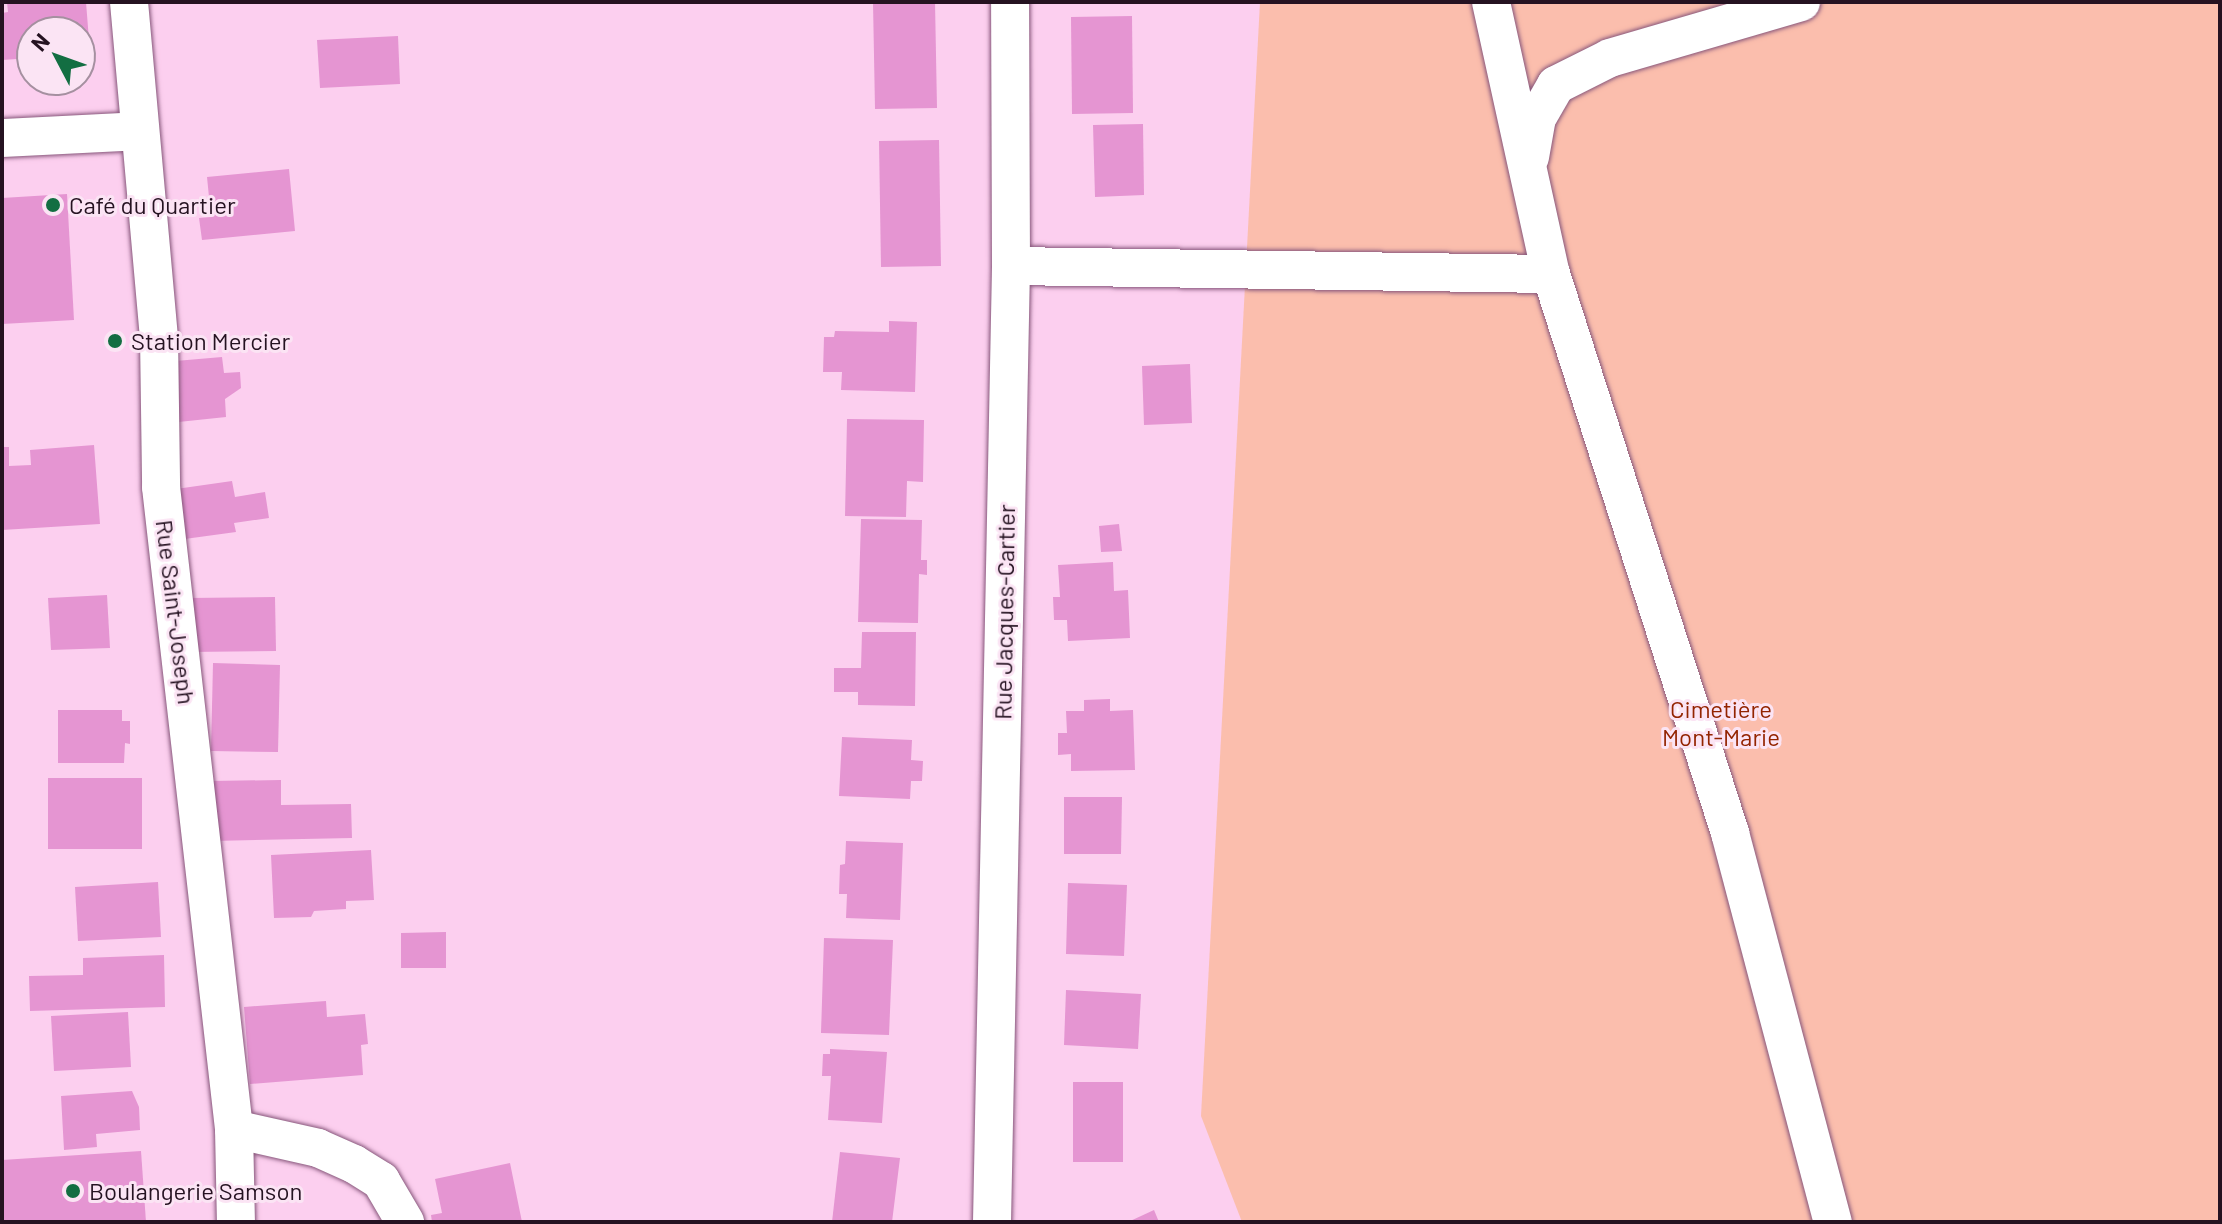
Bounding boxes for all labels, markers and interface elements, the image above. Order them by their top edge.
north arrow [16,16,96,96]
text: N [25,28,54,56]
place label: Café du Quartier [69,191,236,219]
marker: Café du Quartier [44,196,62,214]
place label: Station Mercier [131,327,290,355]
marker: Station Mercier [106,332,124,350]
street label: Rue Jacques-Cartier [988,504,1020,720]
street label: Rue Saint-Joseph [150,518,202,706]
park label: Cimetière Mont-Marie [1662,695,1780,751]
place label: Boulangerie Samson [89,1177,302,1205]
marker: Boulangerie Samson [64,1182,82,1200]

